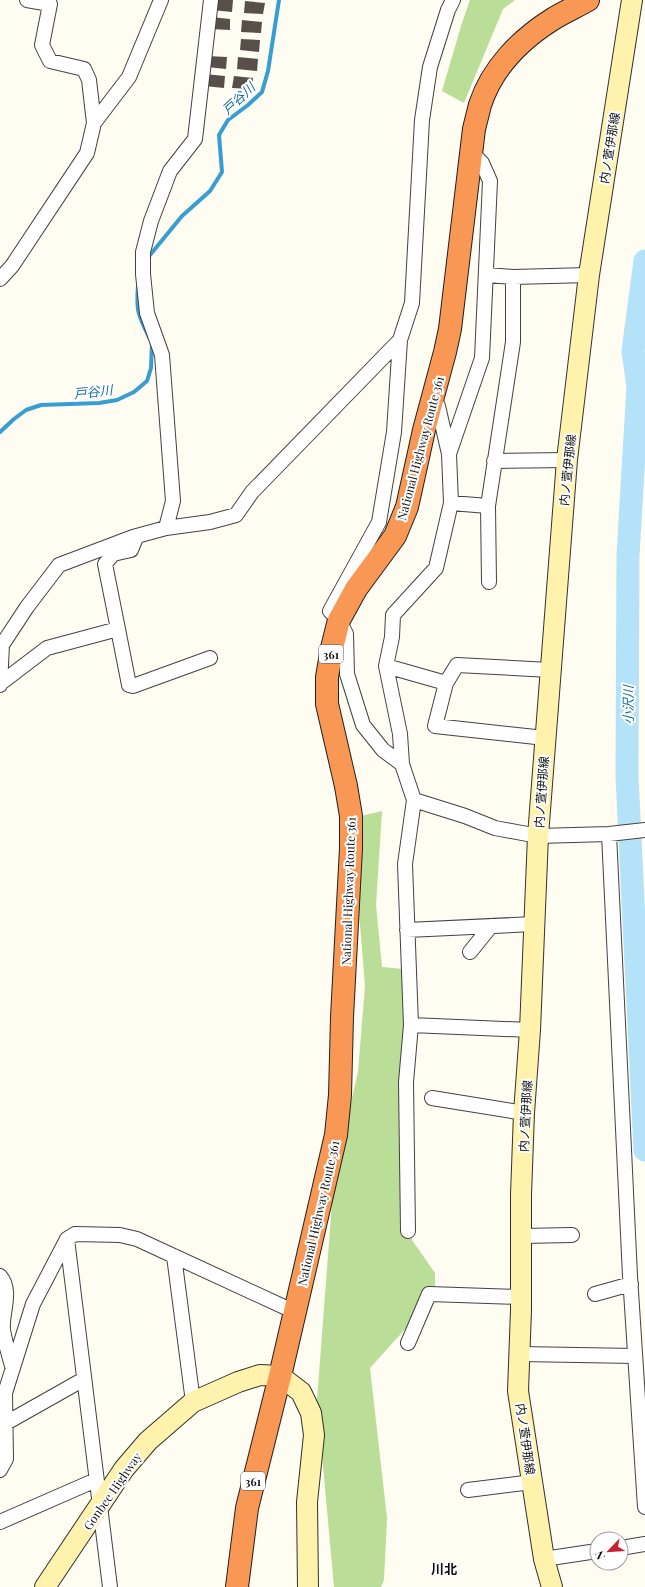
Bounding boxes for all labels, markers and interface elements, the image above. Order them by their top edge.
water label: 戸谷川 [218,77,260,118]
street label: 内ノ萱伊那線 [595,111,623,185]
street label: National Highway Route 361 [393,374,447,522]
water label: 戸谷川 [73,380,115,401]
street label: 内ノ萱伊那線 [555,433,579,507]
road number: 361 [319,645,343,663]
water label: 小沢川 [619,684,636,725]
street label: 内ノ萱伊那線 [531,756,551,828]
street label: National Highway Route 361 [337,816,359,965]
street label: 内ノ萱伊那線 [515,1080,535,1152]
street label: National Highway Route 361 [294,1138,343,1287]
street label: 内ノ萱伊那線 [513,1402,539,1476]
street label: Gonbee Highway [79,1449,145,1533]
road number: 361 [241,1472,265,1490]
north arrow [589,1531,629,1571]
text: N [591,1549,608,1562]
district label: 川北 [431,1560,457,1577]

